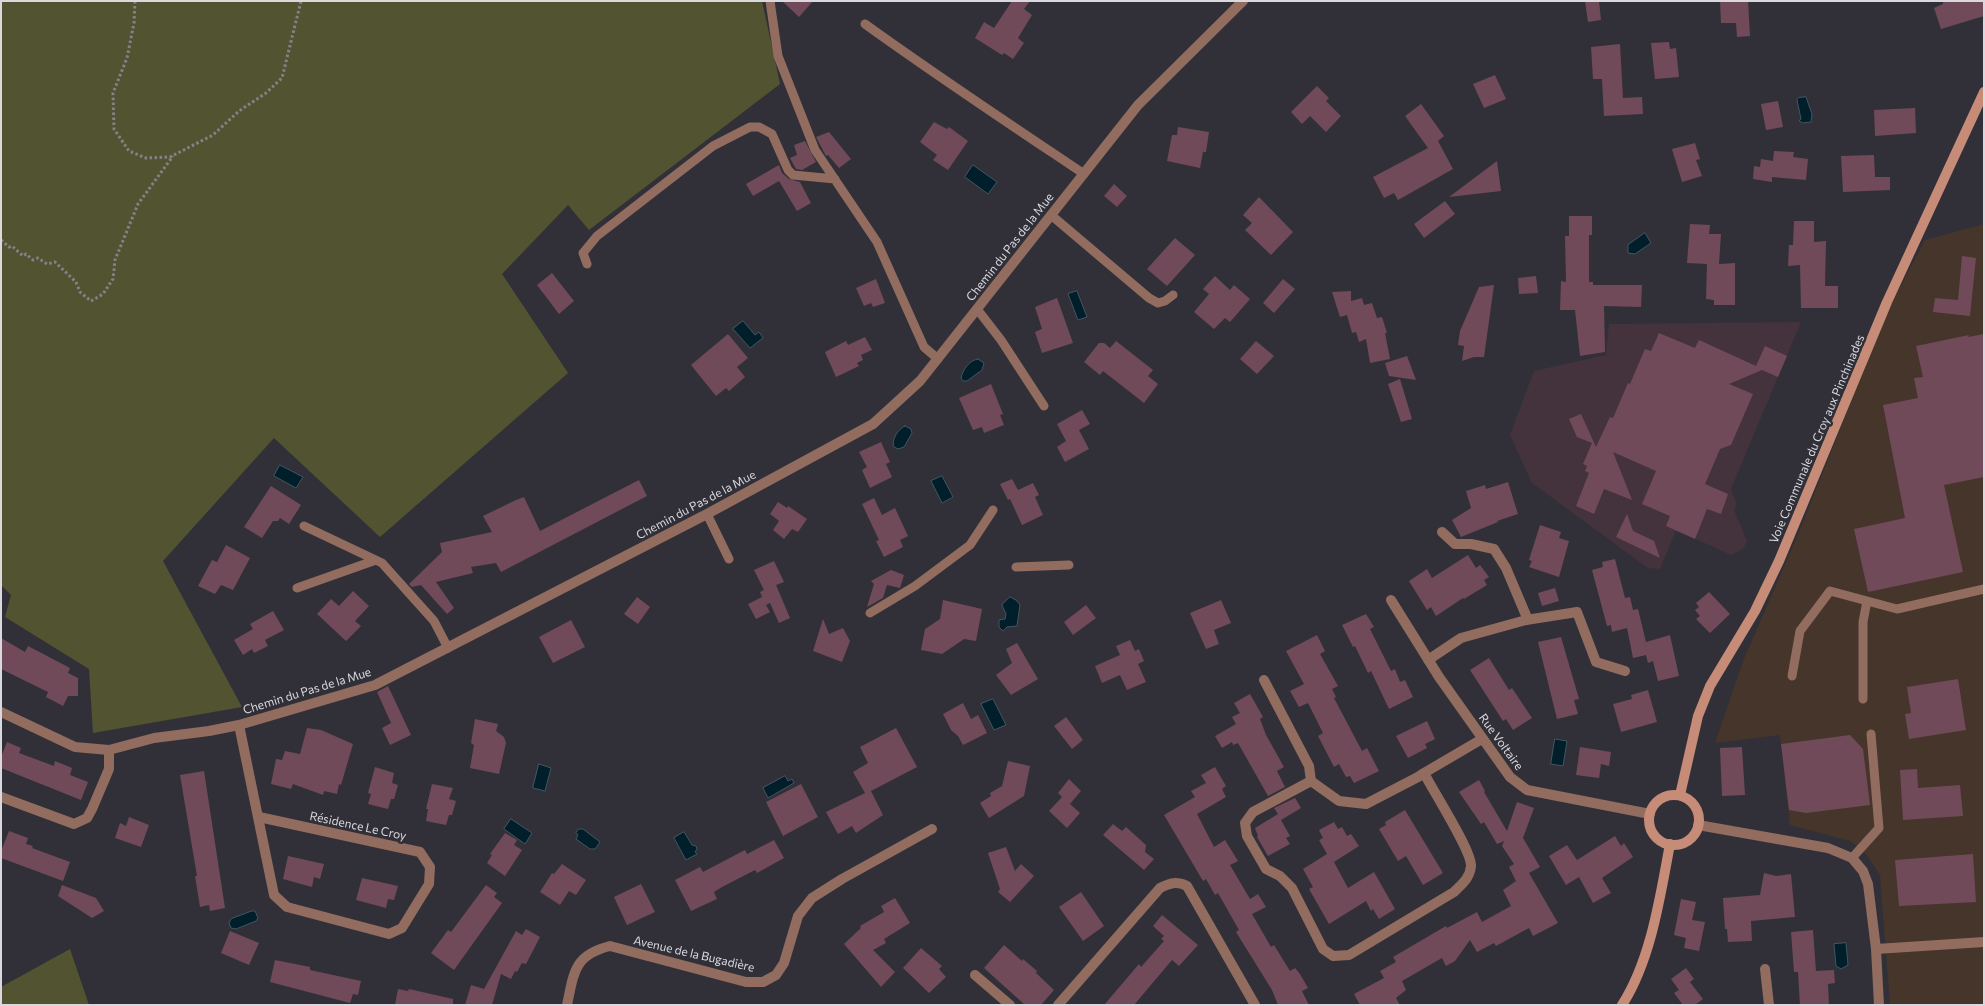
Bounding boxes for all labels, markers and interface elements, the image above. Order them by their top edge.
street label: Chemin du Pas de la Mue [963,190,1057,304]
street label: Voie Communale du Croy aux Pinchinades [1766,333,1868,545]
street label: Chemin du Pas de la Mue [634,467,758,543]
street label: Chemin du Pas de la Mue [241,665,373,717]
street label: Rue Voltaire [1476,711,1526,773]
street label: Résidence Le Croy [308,809,408,843]
street label: Avenue de la Bugadière [632,933,756,975]

